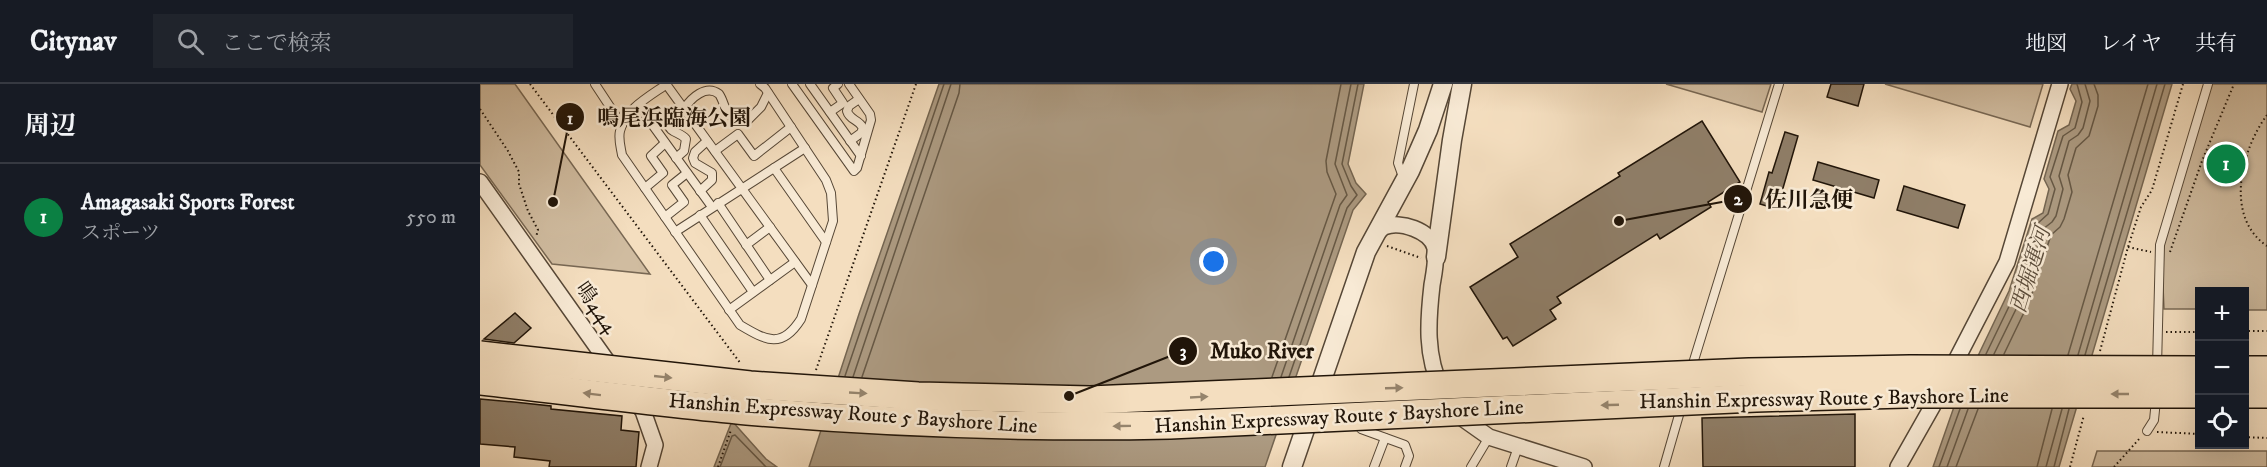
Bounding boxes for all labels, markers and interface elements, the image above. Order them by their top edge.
search box [153,14,573,68]
text: Citynav [30,24,117,59]
icon: search [174,25,207,58]
text: ここで検索 [222,30,332,57]
text: 地図 [2025,31,2067,57]
text: レイヤ [2100,31,2162,57]
text: 共有 [2195,31,2237,57]
callout: 鳴尾浜臨海公園 [555,97,763,137]
text: 鳴尾浜臨海公園 [597,105,751,132]
text: 1 [567,108,574,130]
text: 周辺 [24,110,76,143]
pin: 1 [2206,142,2246,187]
callout: 佐川急便 [1723,179,1865,219]
text: 佐川急便 [1765,187,1853,214]
text: Amagasaki Sports Forest [81,189,295,216]
text: 2 [1734,189,1744,211]
text: 1 [40,205,47,230]
text: 550 m [406,205,456,230]
water label: 西堀運河 [2005,220,2058,316]
text: スポーツ [81,221,160,246]
your location [1199,247,1228,276]
street label: 鳴444 [569,277,624,340]
map controls [2195,287,2249,449]
button: + [2195,287,2249,341]
callout: Muko River [1168,331,1326,371]
text: Muko River [1210,338,1315,365]
text: 3 [1180,341,1187,363]
button: − [2195,341,2249,395]
one-way arrow [654,372,673,381]
one-way arrow [1385,383,1404,392]
street label: Hanshin Expressway Route 5 Bayshore Line [1639,383,2009,415]
street label: Hanshin Expressway Route 5 Bayshore Line [668,388,1039,440]
one-way arrow [848,388,867,397]
one-way arrow [582,389,601,399]
one-way arrow [2111,389,2130,399]
one-way arrow [1190,393,1209,402]
street label: Hanshin Expressway Route 5 Bayshore Line [1154,394,1525,440]
button: locate [2195,395,2249,449]
one-way arrow [1601,400,1620,409]
one-way arrow [1112,421,1131,431]

